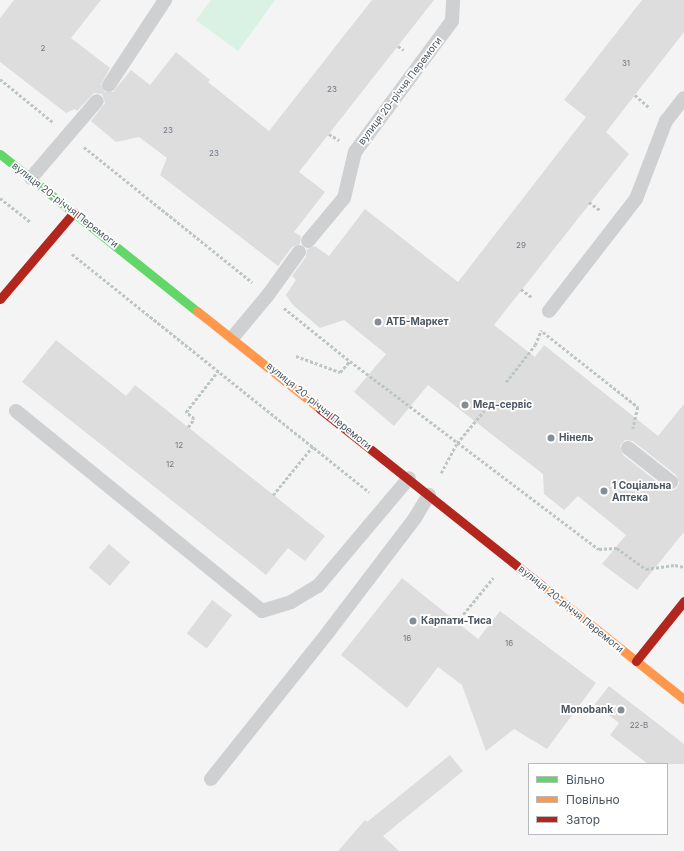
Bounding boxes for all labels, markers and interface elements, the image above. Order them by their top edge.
street label: вулиця 20-річчя Перемоги [356,35,444,147]
house number: 2 [41,44,45,54]
house number: 31 [622,59,630,69]
house number: 23 [327,85,337,95]
house number: 23 [163,126,173,136]
house number: 23 [209,149,219,159]
street label: вулиця 20-річчя Перемоги [9,160,121,250]
house number: 29 [516,241,526,251]
place label: АТБ-Маркет [386,316,448,328]
marker: АТБ-Маркет [373,317,383,327]
street label: вулиця 20-річчя Перемоги [264,360,374,452]
place label: Мед-сервіс [473,399,532,411]
marker: Мед-сервіс [460,400,470,410]
place label: Нінель [559,432,593,444]
marker: Нінель [546,433,556,443]
house number: 12 [175,441,183,451]
house number: 12 [166,460,174,470]
place label: 1 Соціальна Аптека [612,479,671,502]
marker: 1 Соціальна Аптека [599,486,609,496]
street label: вулиця 20-річчя Перемоги [516,563,626,655]
place label: Карпати-Тиса [421,615,492,627]
marker: Карпати-Тиса [408,616,418,626]
house number: 16 [403,634,411,644]
house number: 16 [505,639,513,649]
place label: Monobank [561,704,613,716]
marker: Monobank [616,705,626,715]
house number: 22-В [630,721,648,731]
legend [528,763,668,835]
text: Вільно [566,772,605,787]
text: Повільно [566,792,620,807]
text: Затор [566,812,600,827]

